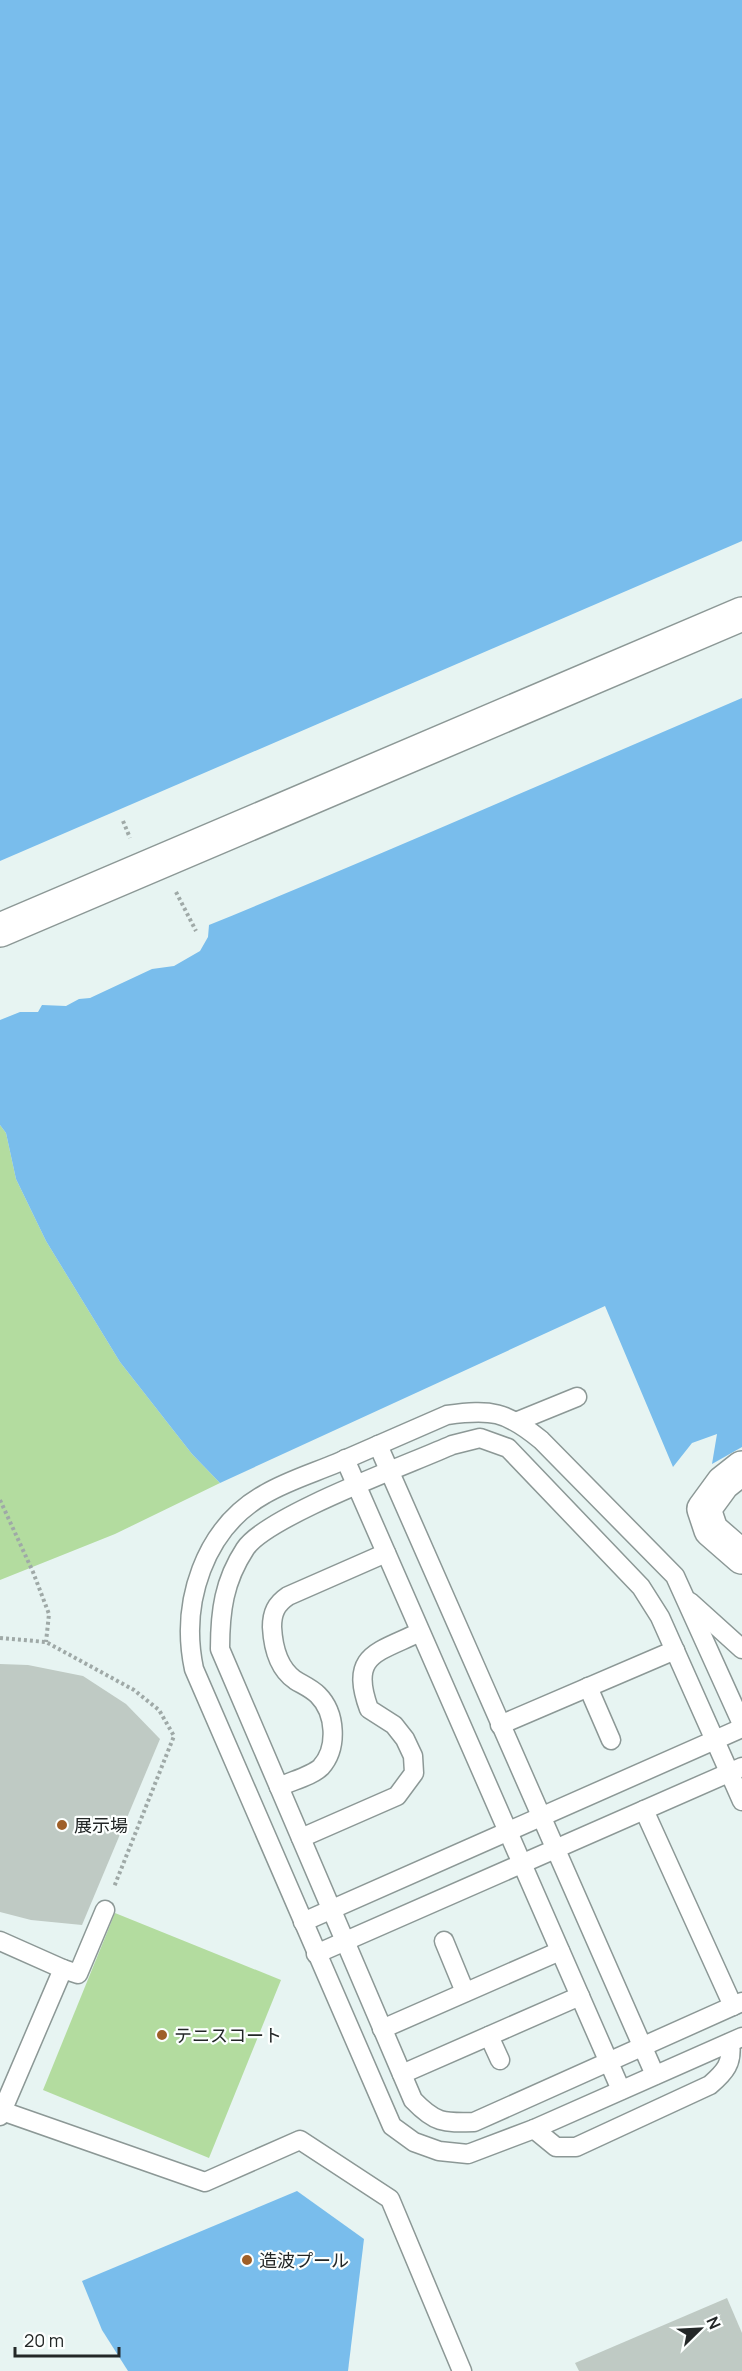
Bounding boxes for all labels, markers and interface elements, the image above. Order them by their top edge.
place label: 展示場 [74,1813,128,1837]
marker: 展示場 [55,1818,69,1832]
place label: テニスコート [174,2023,282,2047]
marker: テニスコート [155,2028,169,2042]
place label: 造波プール [259,2248,349,2272]
marker: 造波プール [240,2253,254,2267]
north arrow [670,2299,730,2359]
text: N [701,2313,726,2333]
scale bar [15,2320,118,2358]
text: 20 m [24,2328,64,2352]

